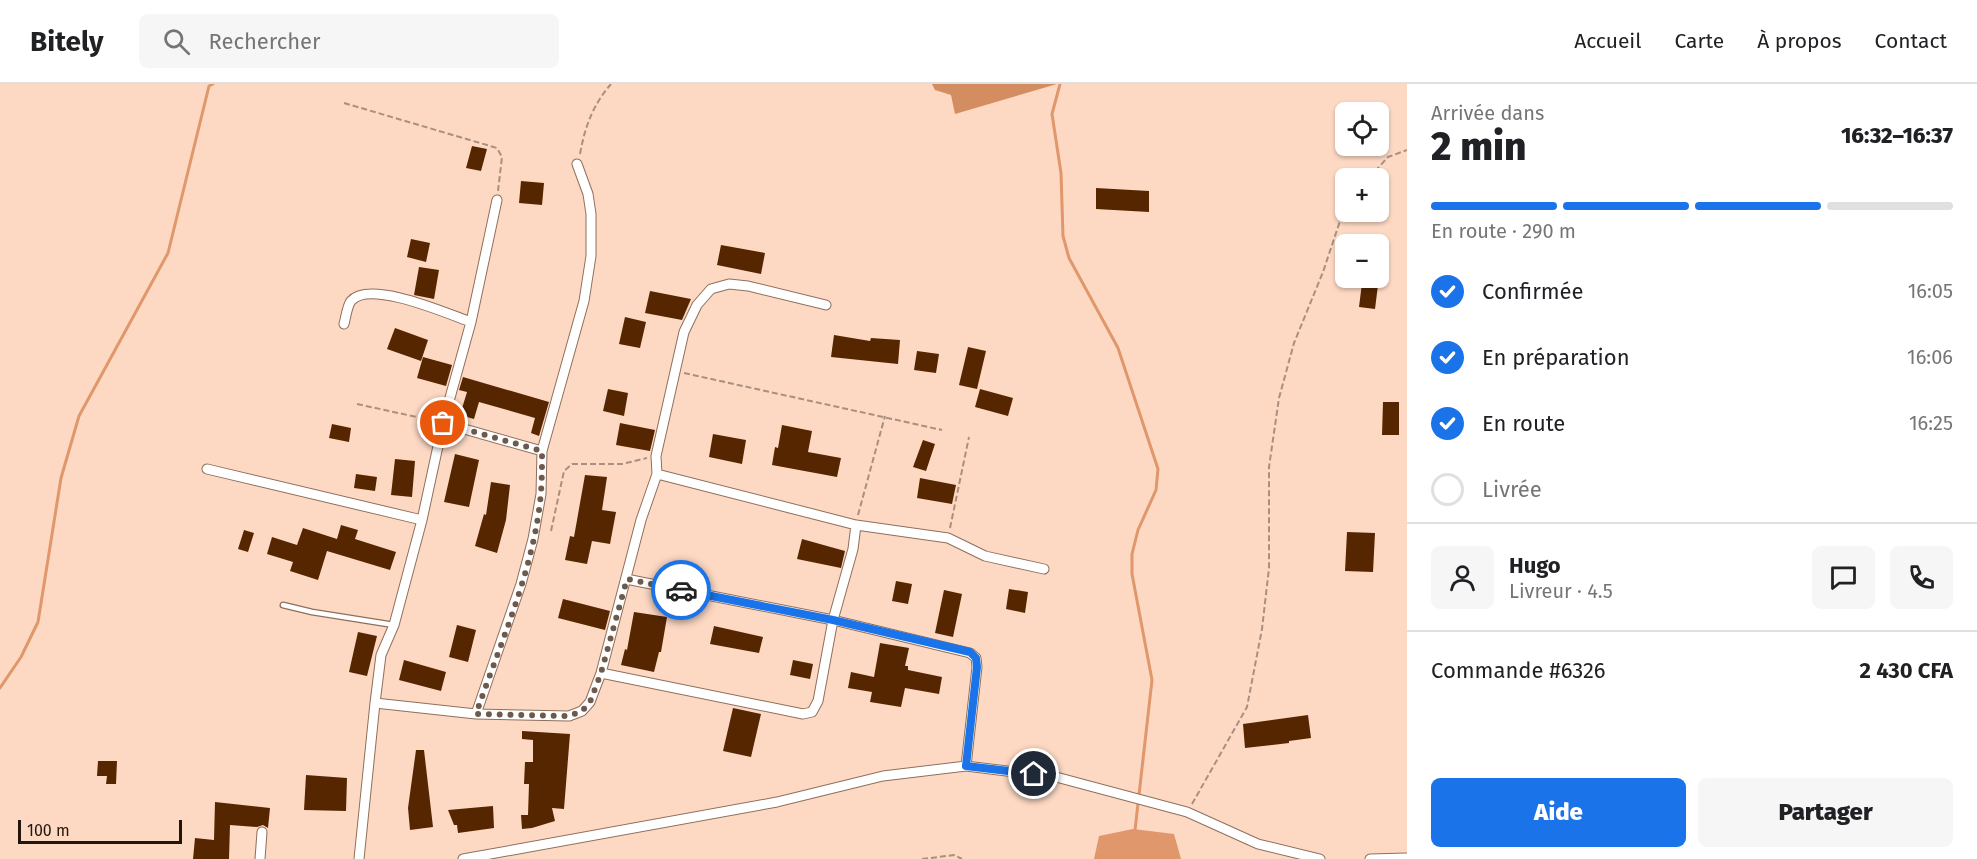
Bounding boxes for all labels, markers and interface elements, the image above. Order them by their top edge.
search box [139,14,559,68]
text: Bitely [30,25,103,58]
icon: search [160,25,193,58]
text: Rechercher [208,28,321,55]
text: Accueil [1574,28,1641,54]
text: Carte [1674,28,1724,54]
text: À propos [1757,28,1842,54]
text: Contact [1875,28,1947,54]
text: Arrivée dans [1431,101,1544,125]
map controls [1335,102,1389,288]
button: locate [1335,102,1389,156]
text: 16:32–16:37 [1841,122,1953,149]
text: 2 min [1431,124,1527,170]
button: + [1335,168,1389,222]
text: En route · 290 m [1431,219,1576,243]
button: − [1335,234,1389,288]
icon: check [1431,275,1464,308]
text: Confirmée [1482,278,1584,305]
text: 16:05 [1908,279,1953,303]
icon: check [1431,341,1464,374]
text: En préparation [1482,344,1630,371]
text: 16:06 [1907,345,1953,369]
pin [417,397,468,448]
icon: bag [426,406,459,439]
icon: check [1431,407,1464,440]
text: En route [1482,410,1565,437]
text: 16:25 [1909,411,1953,435]
text: Livrée [1482,476,1542,503]
button: person [1431,546,1494,609]
button: chat [1812,546,1875,609]
button: phone [1890,546,1953,609]
text: Hugo [1509,552,1561,579]
courier [651,560,711,620]
icon: car [665,574,698,607]
text: Livreur · 4.5 [1509,579,1613,603]
text: Commande #6326 [1431,657,1606,684]
text: 2 430 CFA [1860,657,1953,684]
pin [1008,748,1059,799]
icon: home [1017,757,1050,790]
button: Aide [1431,778,1686,847]
button: Partager [1698,778,1953,847]
scale bar [18,817,182,844]
text: 100 m [27,821,70,840]

